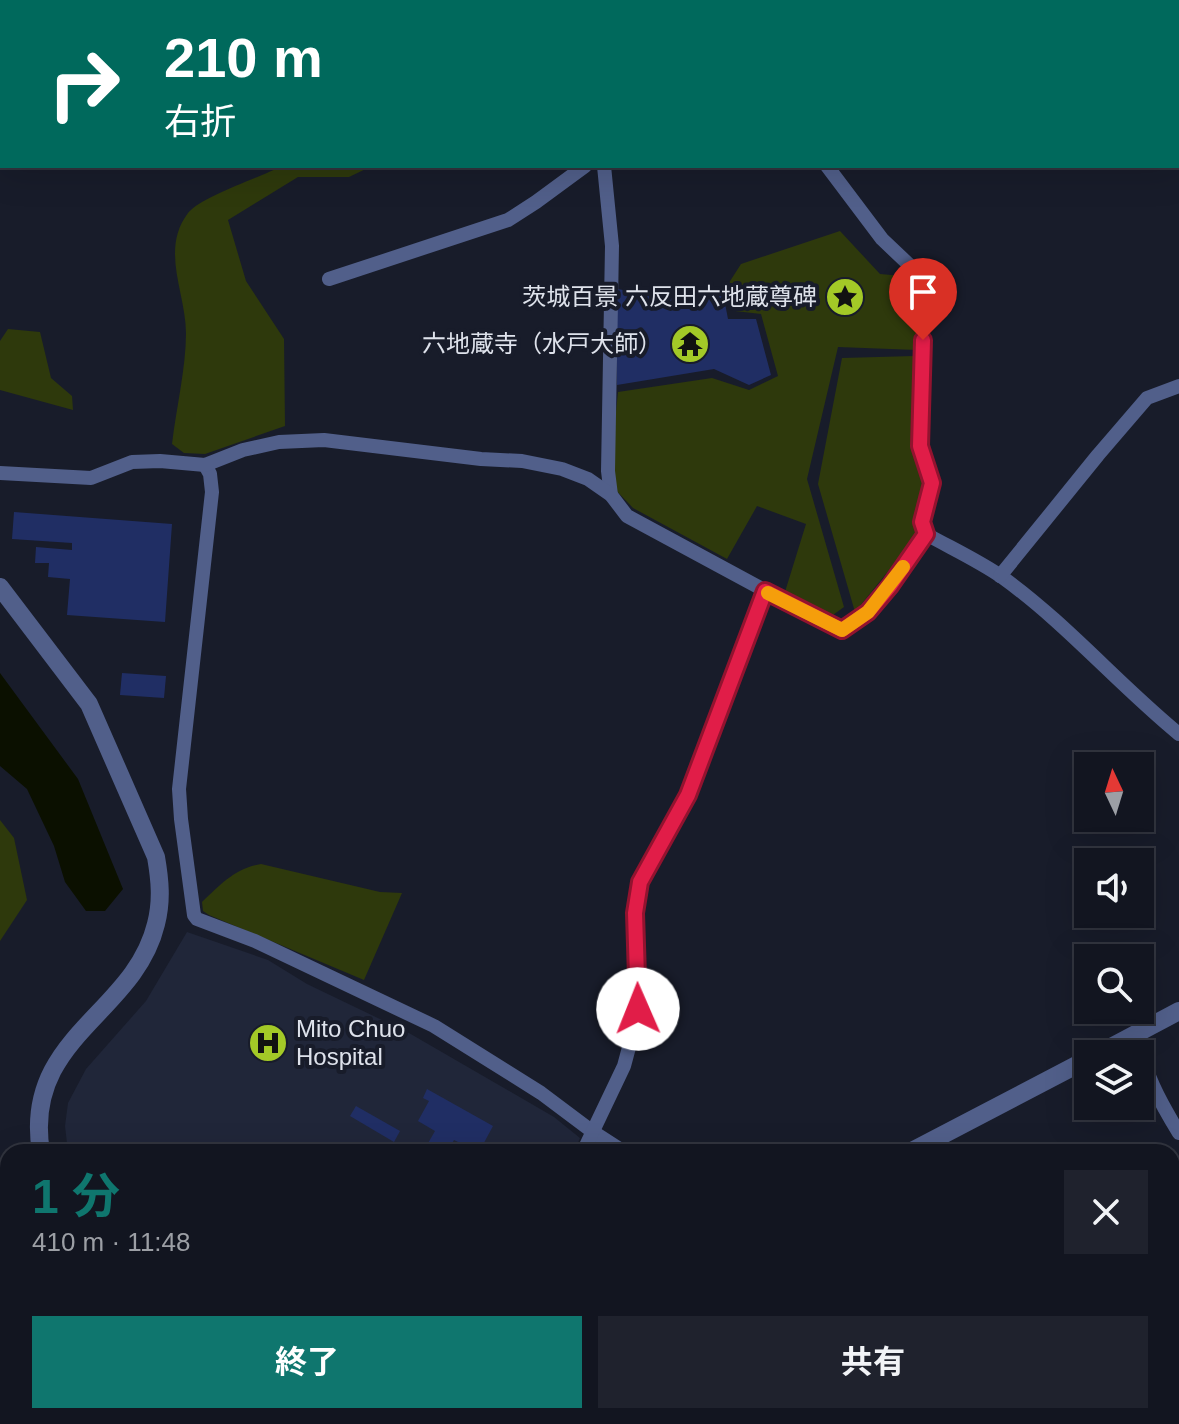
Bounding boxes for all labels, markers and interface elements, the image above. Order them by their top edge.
text: 210 m [164,26,323,89]
icon: right [32,32,136,136]
text: 右折 [164,101,236,142]
pin [889,258,957,340]
icon: arrive [901,270,945,314]
place icon: 茨城百景 六反田六地蔵尊碑 [824,276,866,318]
place label: 茨城百景 六反田六地蔵尊碑 [522,283,817,310]
temple icon: 六地蔵寺（水戸大師） [669,323,711,365]
place label: 六地蔵寺（水戸大師） [422,330,662,357]
north arrow [1074,752,1154,832]
map controls [1074,752,1154,1120]
button: sound [1074,848,1154,928]
button: search [1074,944,1154,1024]
position arrow [596,967,680,1051]
place label: Mito Chuo Hospital [296,1015,405,1070]
hospital icon: Mito Chuo Hospital [247,1022,289,1064]
button: layers [1074,1040,1154,1120]
text: 1 分 [32,1170,120,1223]
button: close [1064,1170,1148,1254]
text: 410 m · 11:48 [32,1227,191,1257]
button: 終了 [32,1316,582,1408]
button: 共有 [598,1316,1148,1408]

